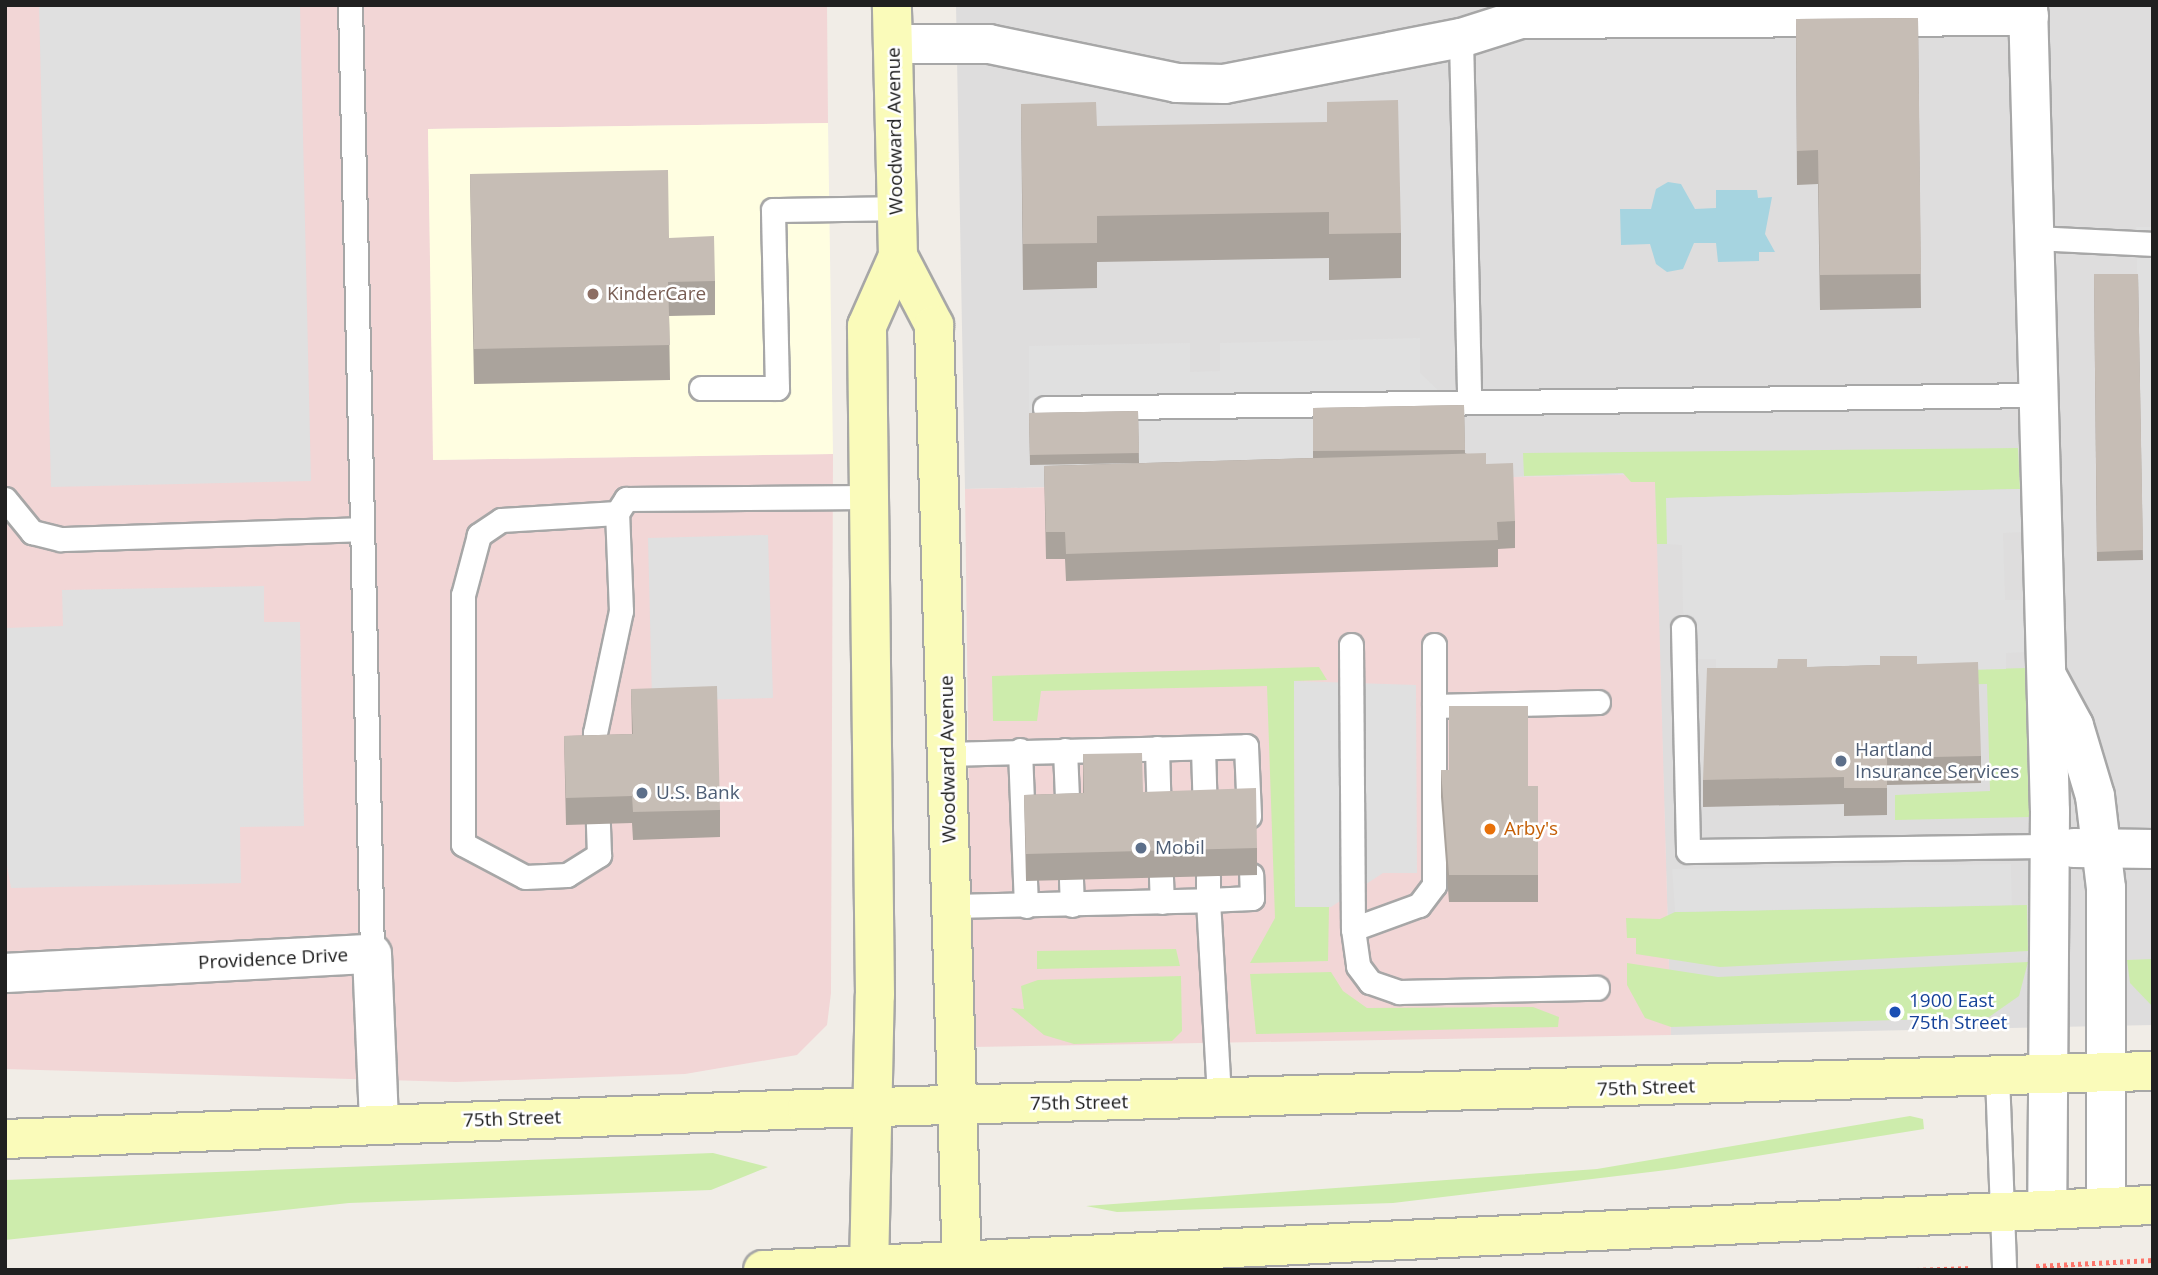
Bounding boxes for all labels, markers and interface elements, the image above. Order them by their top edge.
street label: Woodward Avenue [882,47,908,215]
place label: KinderCare [607,283,706,305]
marker: KinderCare [585,286,601,302]
street label: Woodward Avenue [935,675,961,843]
place label: Hartland Insurance Services [1855,739,2019,783]
marker: Hartland Insurance Services [1833,753,1849,769]
place label: U.S. Bank [656,782,740,804]
marker: U.S. Bank [634,785,650,801]
place label: Arby's [1504,818,1558,840]
marker: Arby's [1482,821,1498,837]
place label: Mobil [1155,837,1205,859]
marker: Mobil [1133,840,1149,856]
street label: Providence Drive [197,944,349,974]
place label: 1900 East 75th Street [1909,990,2007,1034]
marker: 1900 East 75th Street [1887,1004,1903,1020]
street label: 75th Street [1597,1075,1695,1101]
street label: 75th Street [1030,1091,1128,1115]
street label: 75th Street [463,1106,561,1132]

